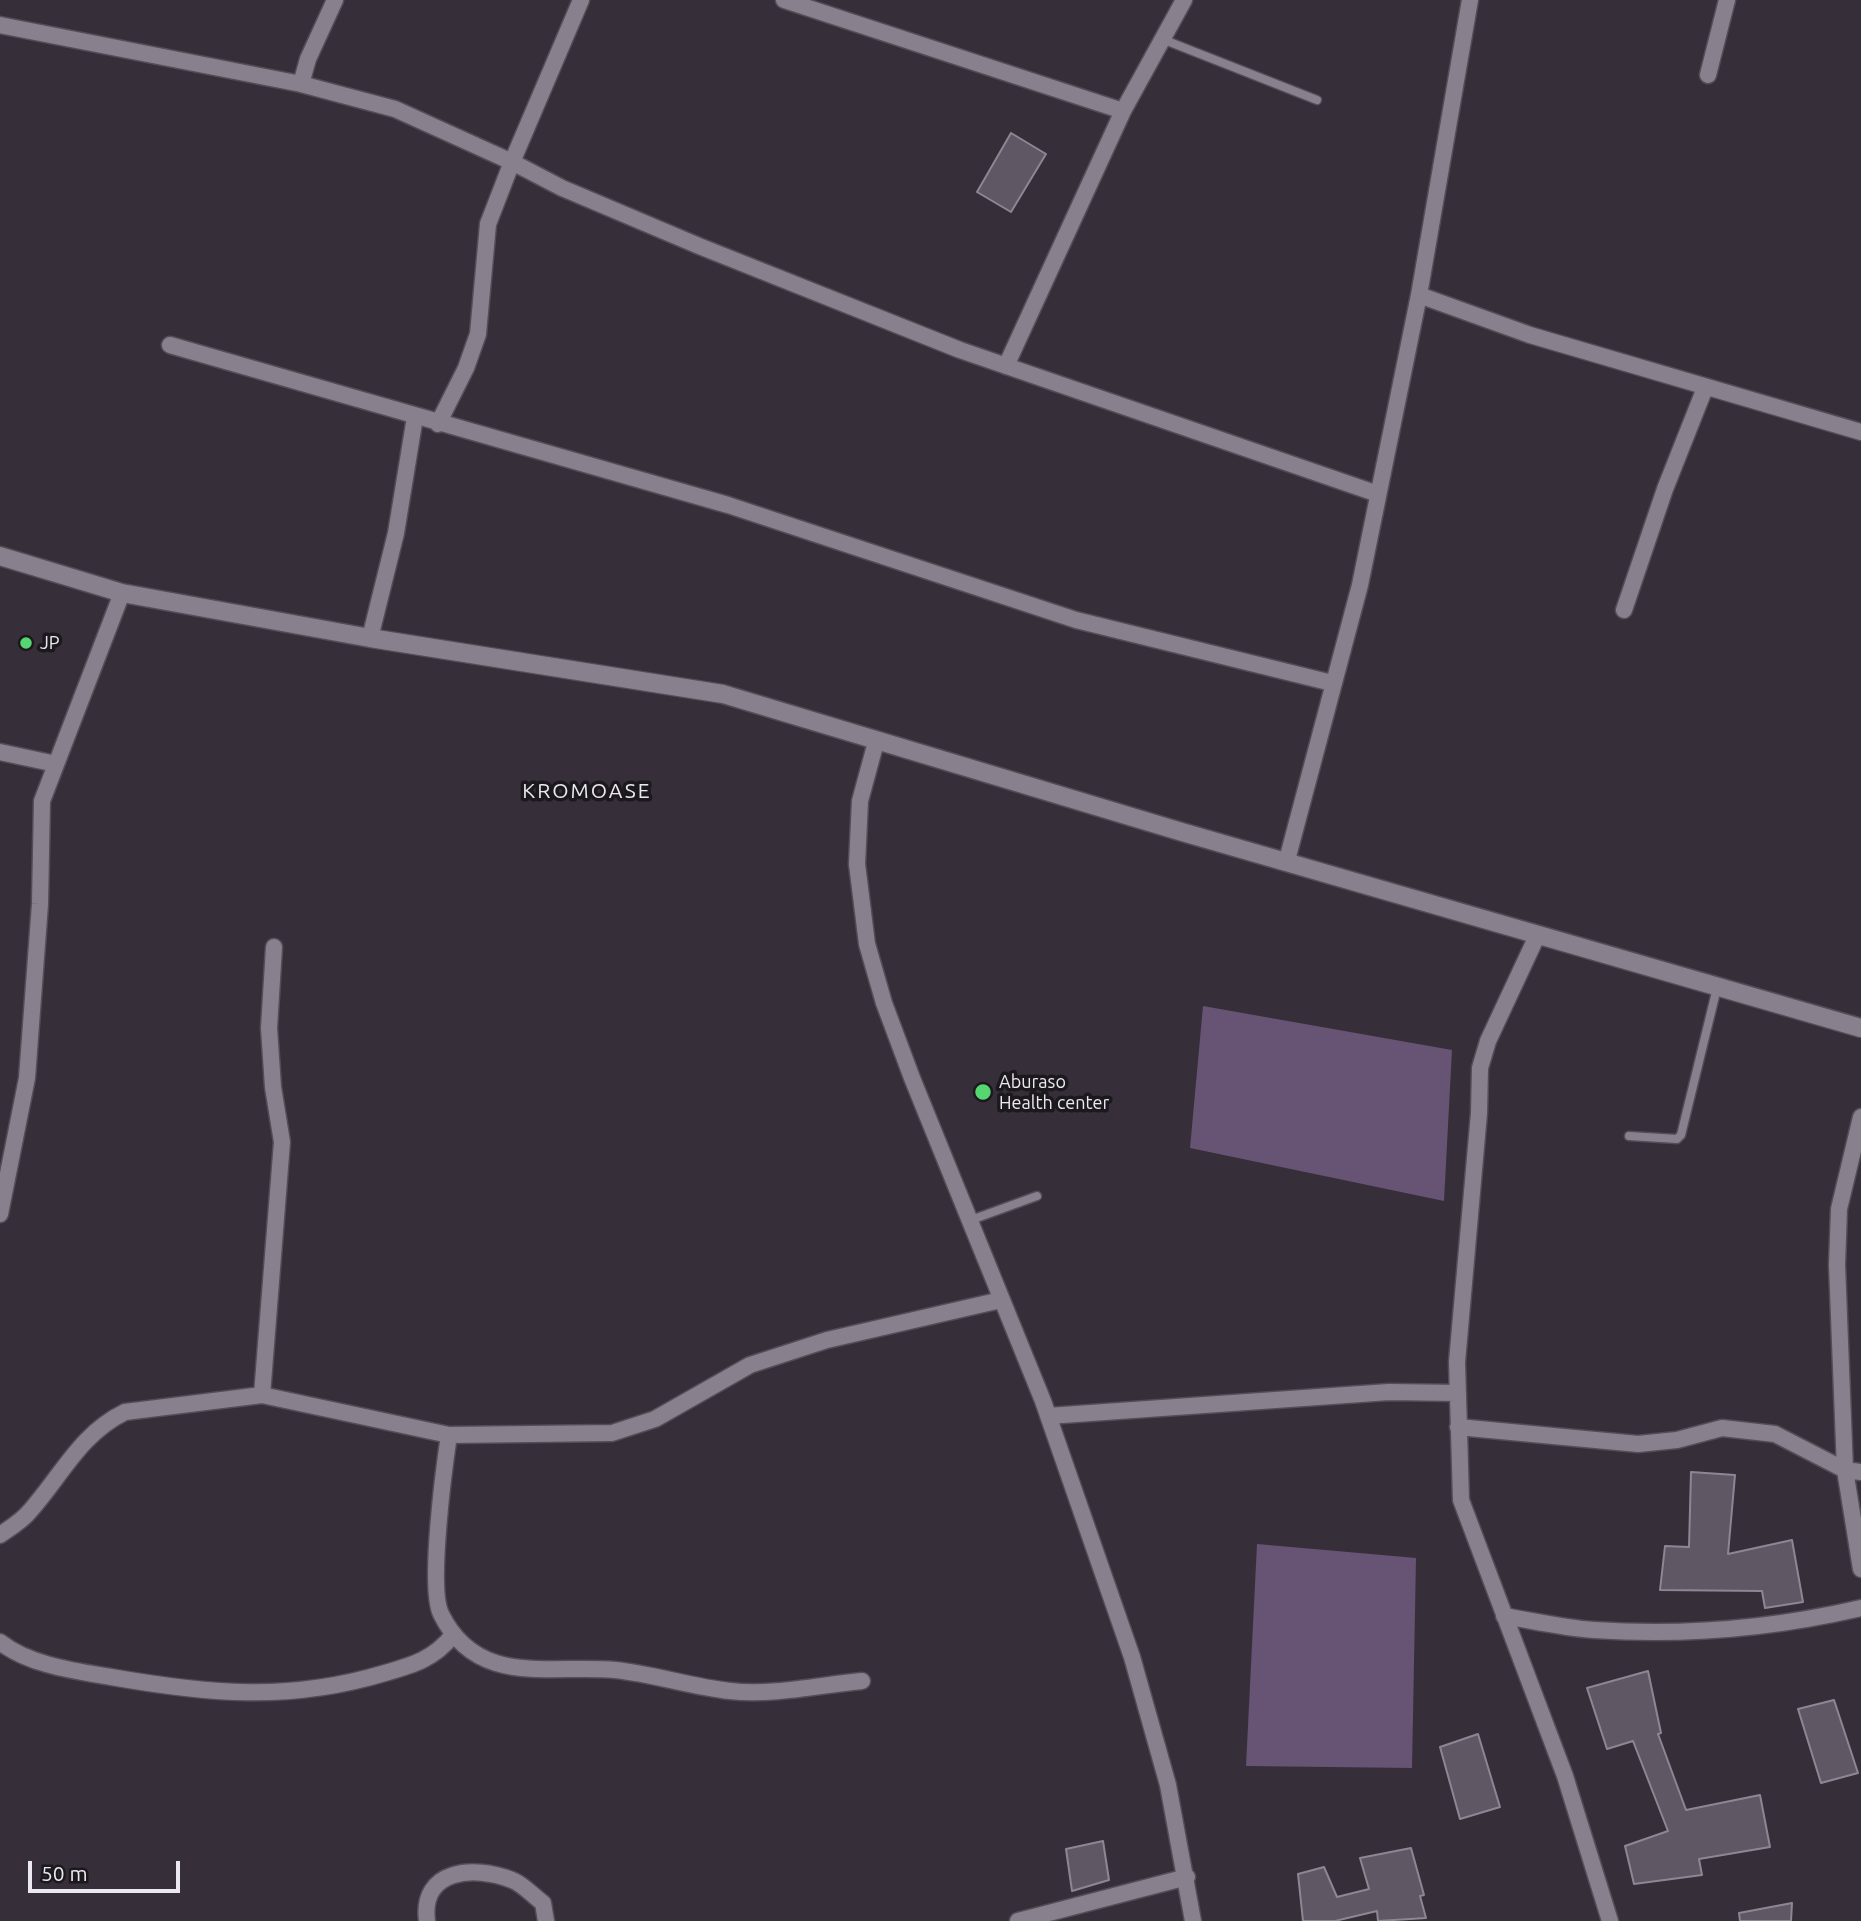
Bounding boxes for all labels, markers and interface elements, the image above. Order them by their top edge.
place label: JP [40,632,60,654]
marker: JP [18,635,34,651]
district label: KROMOASE [523,778,651,804]
place label: Aburaso Health center [999,1071,1109,1114]
marker: Aburaso Health center [973,1082,993,1102]
scale bar [32,1848,184,1892]
text: 50 m [41,1861,88,1885]

